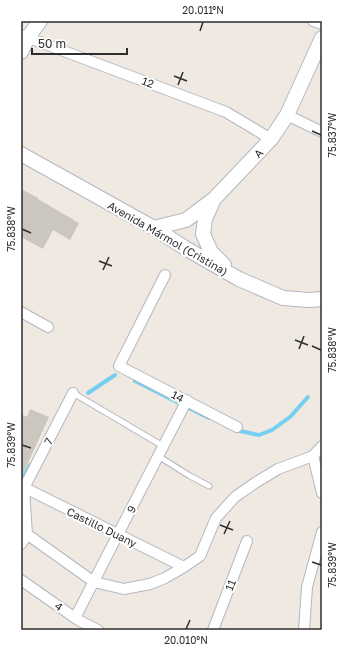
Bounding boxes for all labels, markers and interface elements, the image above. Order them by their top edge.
text: 20.011°N [182,4,224,16]
scale bar [32,30,127,56]
text: 50 m [38,36,66,51]
street label: 12 [140,74,156,90]
text: 75.837°W [326,112,338,157]
street label: A [251,145,266,160]
street label: Avenida Mármol (Cristina) [106,198,230,278]
text: 75.838°W [5,206,17,252]
text: 75.838°W [326,327,338,373]
street label: 14 [170,387,187,405]
text: 75.839°W [5,422,17,468]
street label: 7 [41,435,55,447]
street label: 9 [124,503,138,515]
street label: Castillo Duany [65,504,139,550]
text: 75.839°W [326,542,338,588]
street label: 11 [222,578,238,592]
street label: 4 [53,599,66,613]
text: 20.010°N [164,634,208,646]

